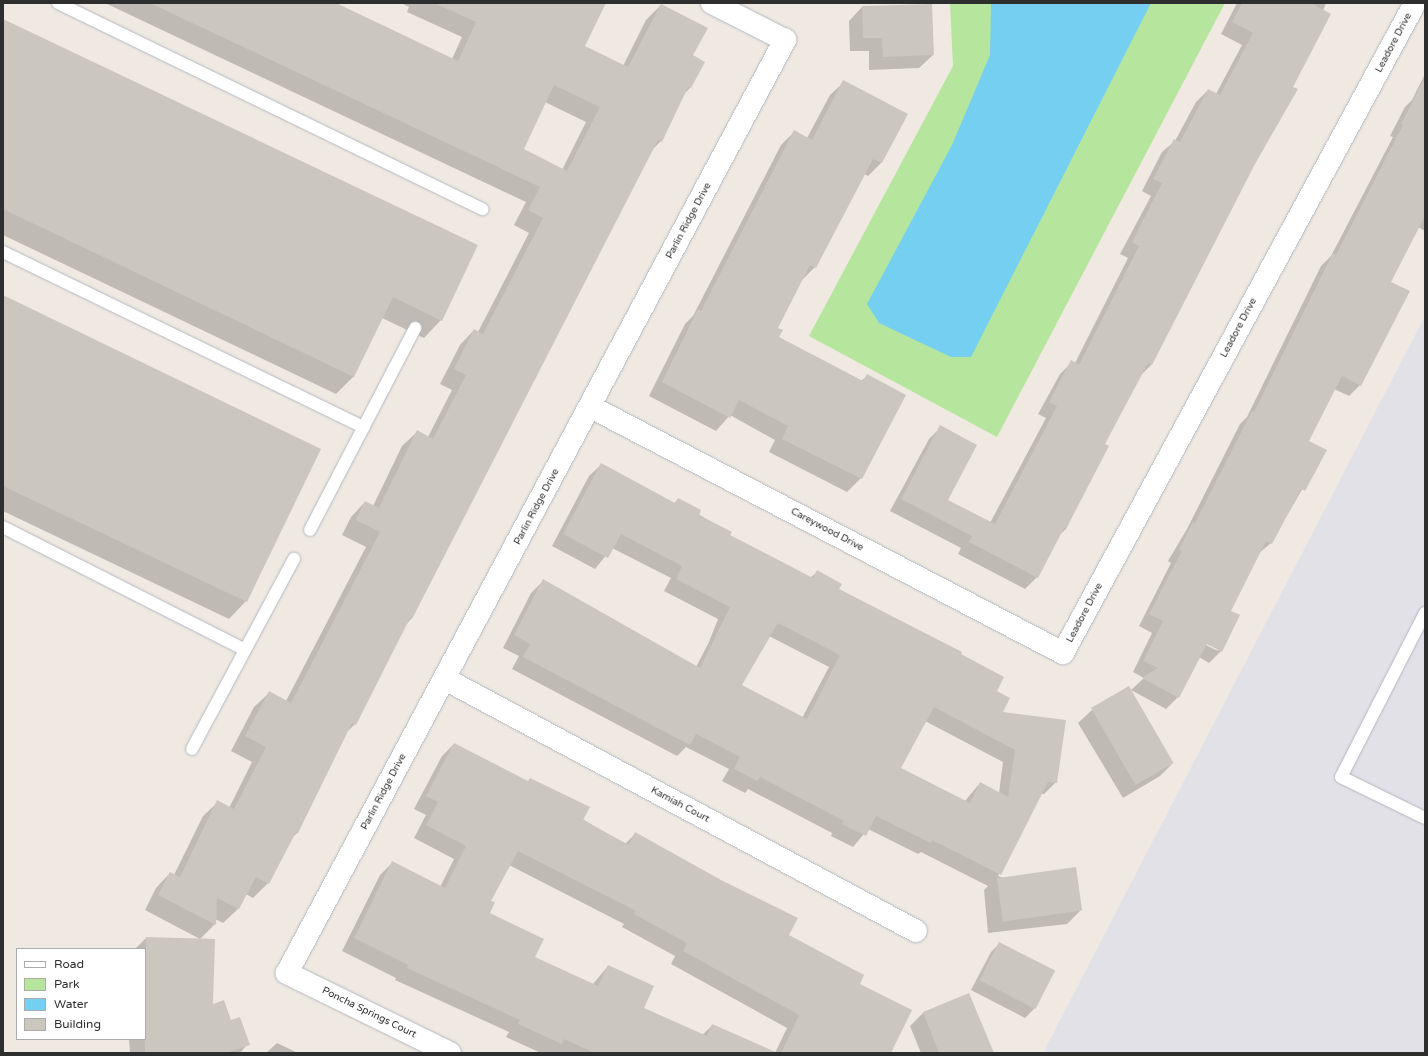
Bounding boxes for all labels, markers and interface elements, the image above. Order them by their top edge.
street label: Leadore Drive [1373,11,1415,75]
street label: Parlin Ridge Drive [664,181,714,261]
street label: Leadore Drive [1218,296,1260,360]
street label: Parlin Ridge Drive [512,467,562,547]
street label: Careywood Drive [789,506,865,554]
street label: Leadore Drive [1064,581,1106,645]
street label: Parlin Ridge Drive [359,752,409,832]
street label: Kamiah Court [649,784,711,826]
legend [16,948,146,1040]
text: Road [54,957,84,971]
text: Park [54,977,80,991]
street label: Poncha Springs Court [320,985,418,1041]
text: Water [54,997,88,1011]
text: Building [54,1017,101,1031]

